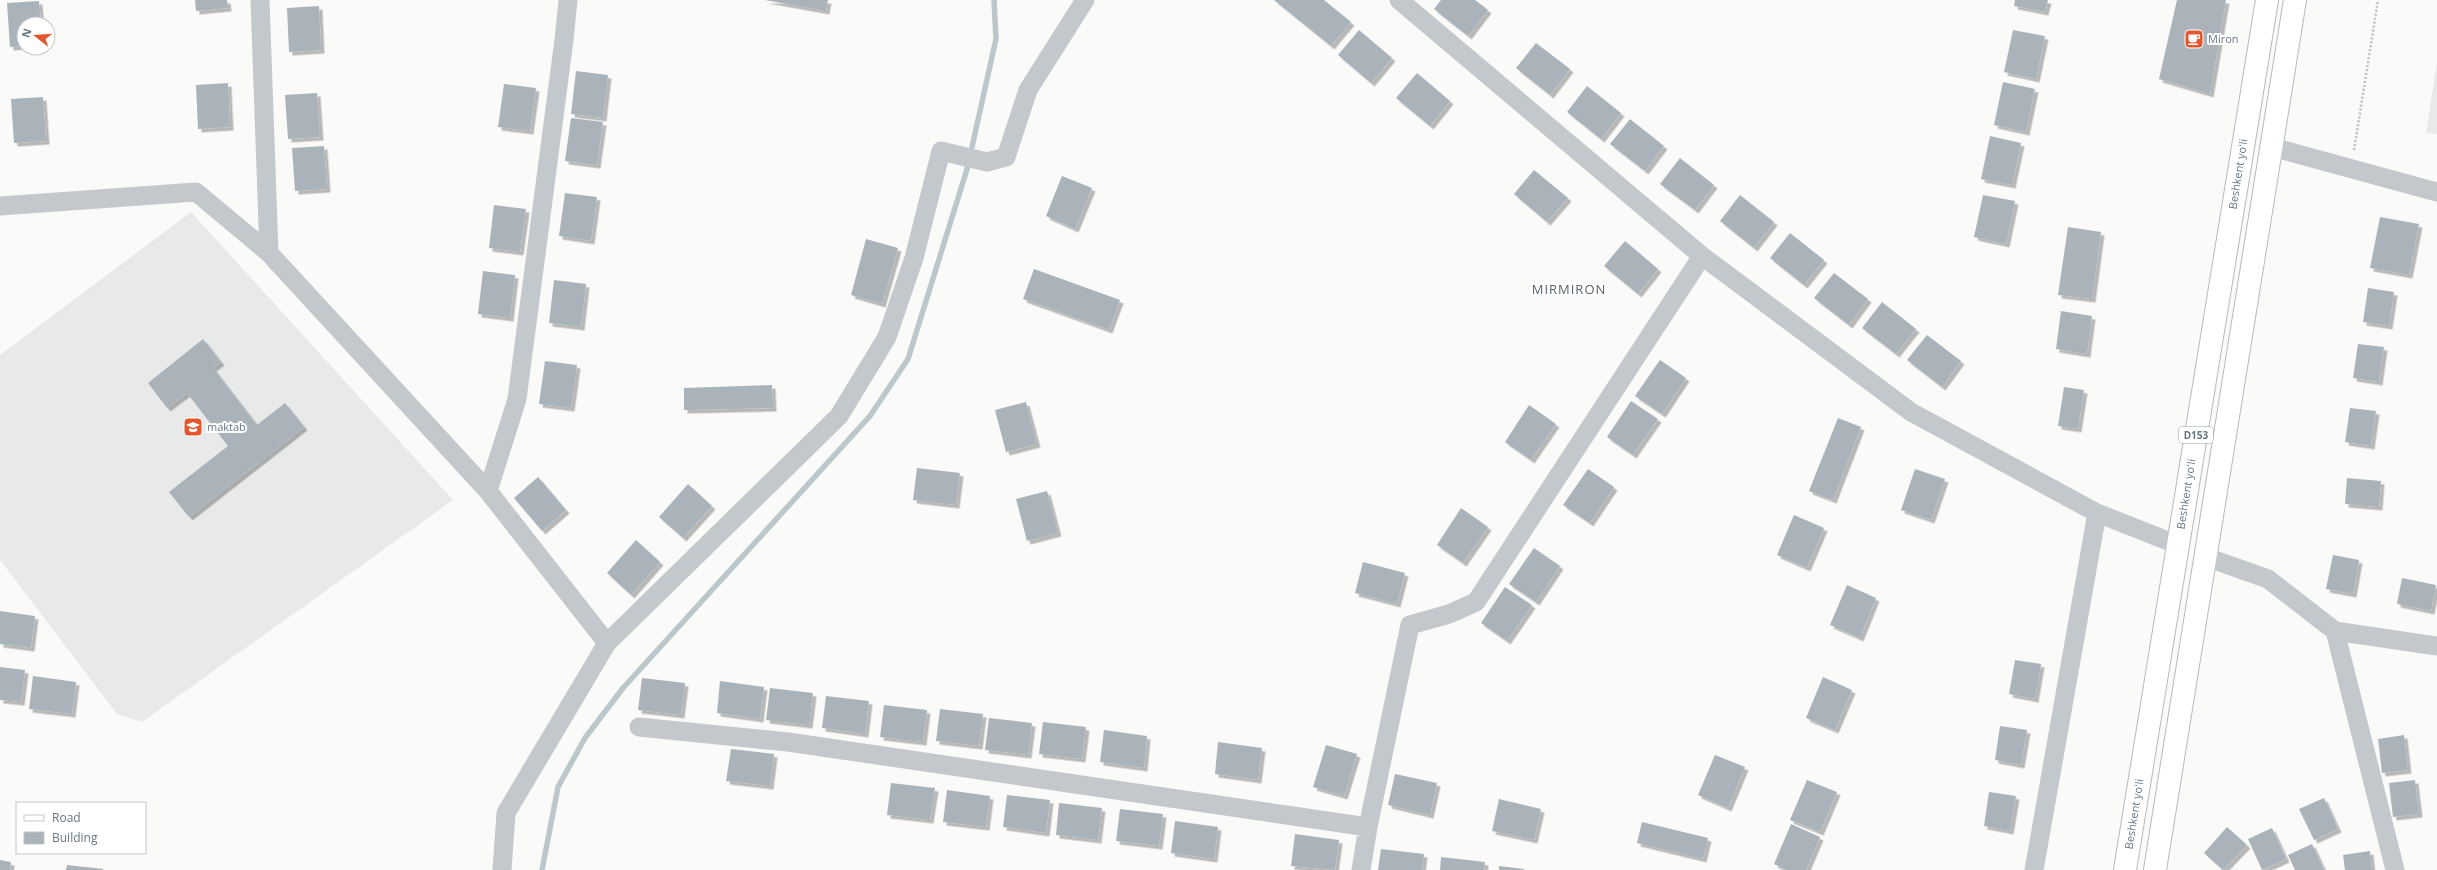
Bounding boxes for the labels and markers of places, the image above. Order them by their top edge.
cafe icon: Miron [2183,28,2205,50]
place label: Miron [2208,31,2239,46]
school or university icon: maktab [182,416,204,438]
place label: maktab [207,419,246,434]

